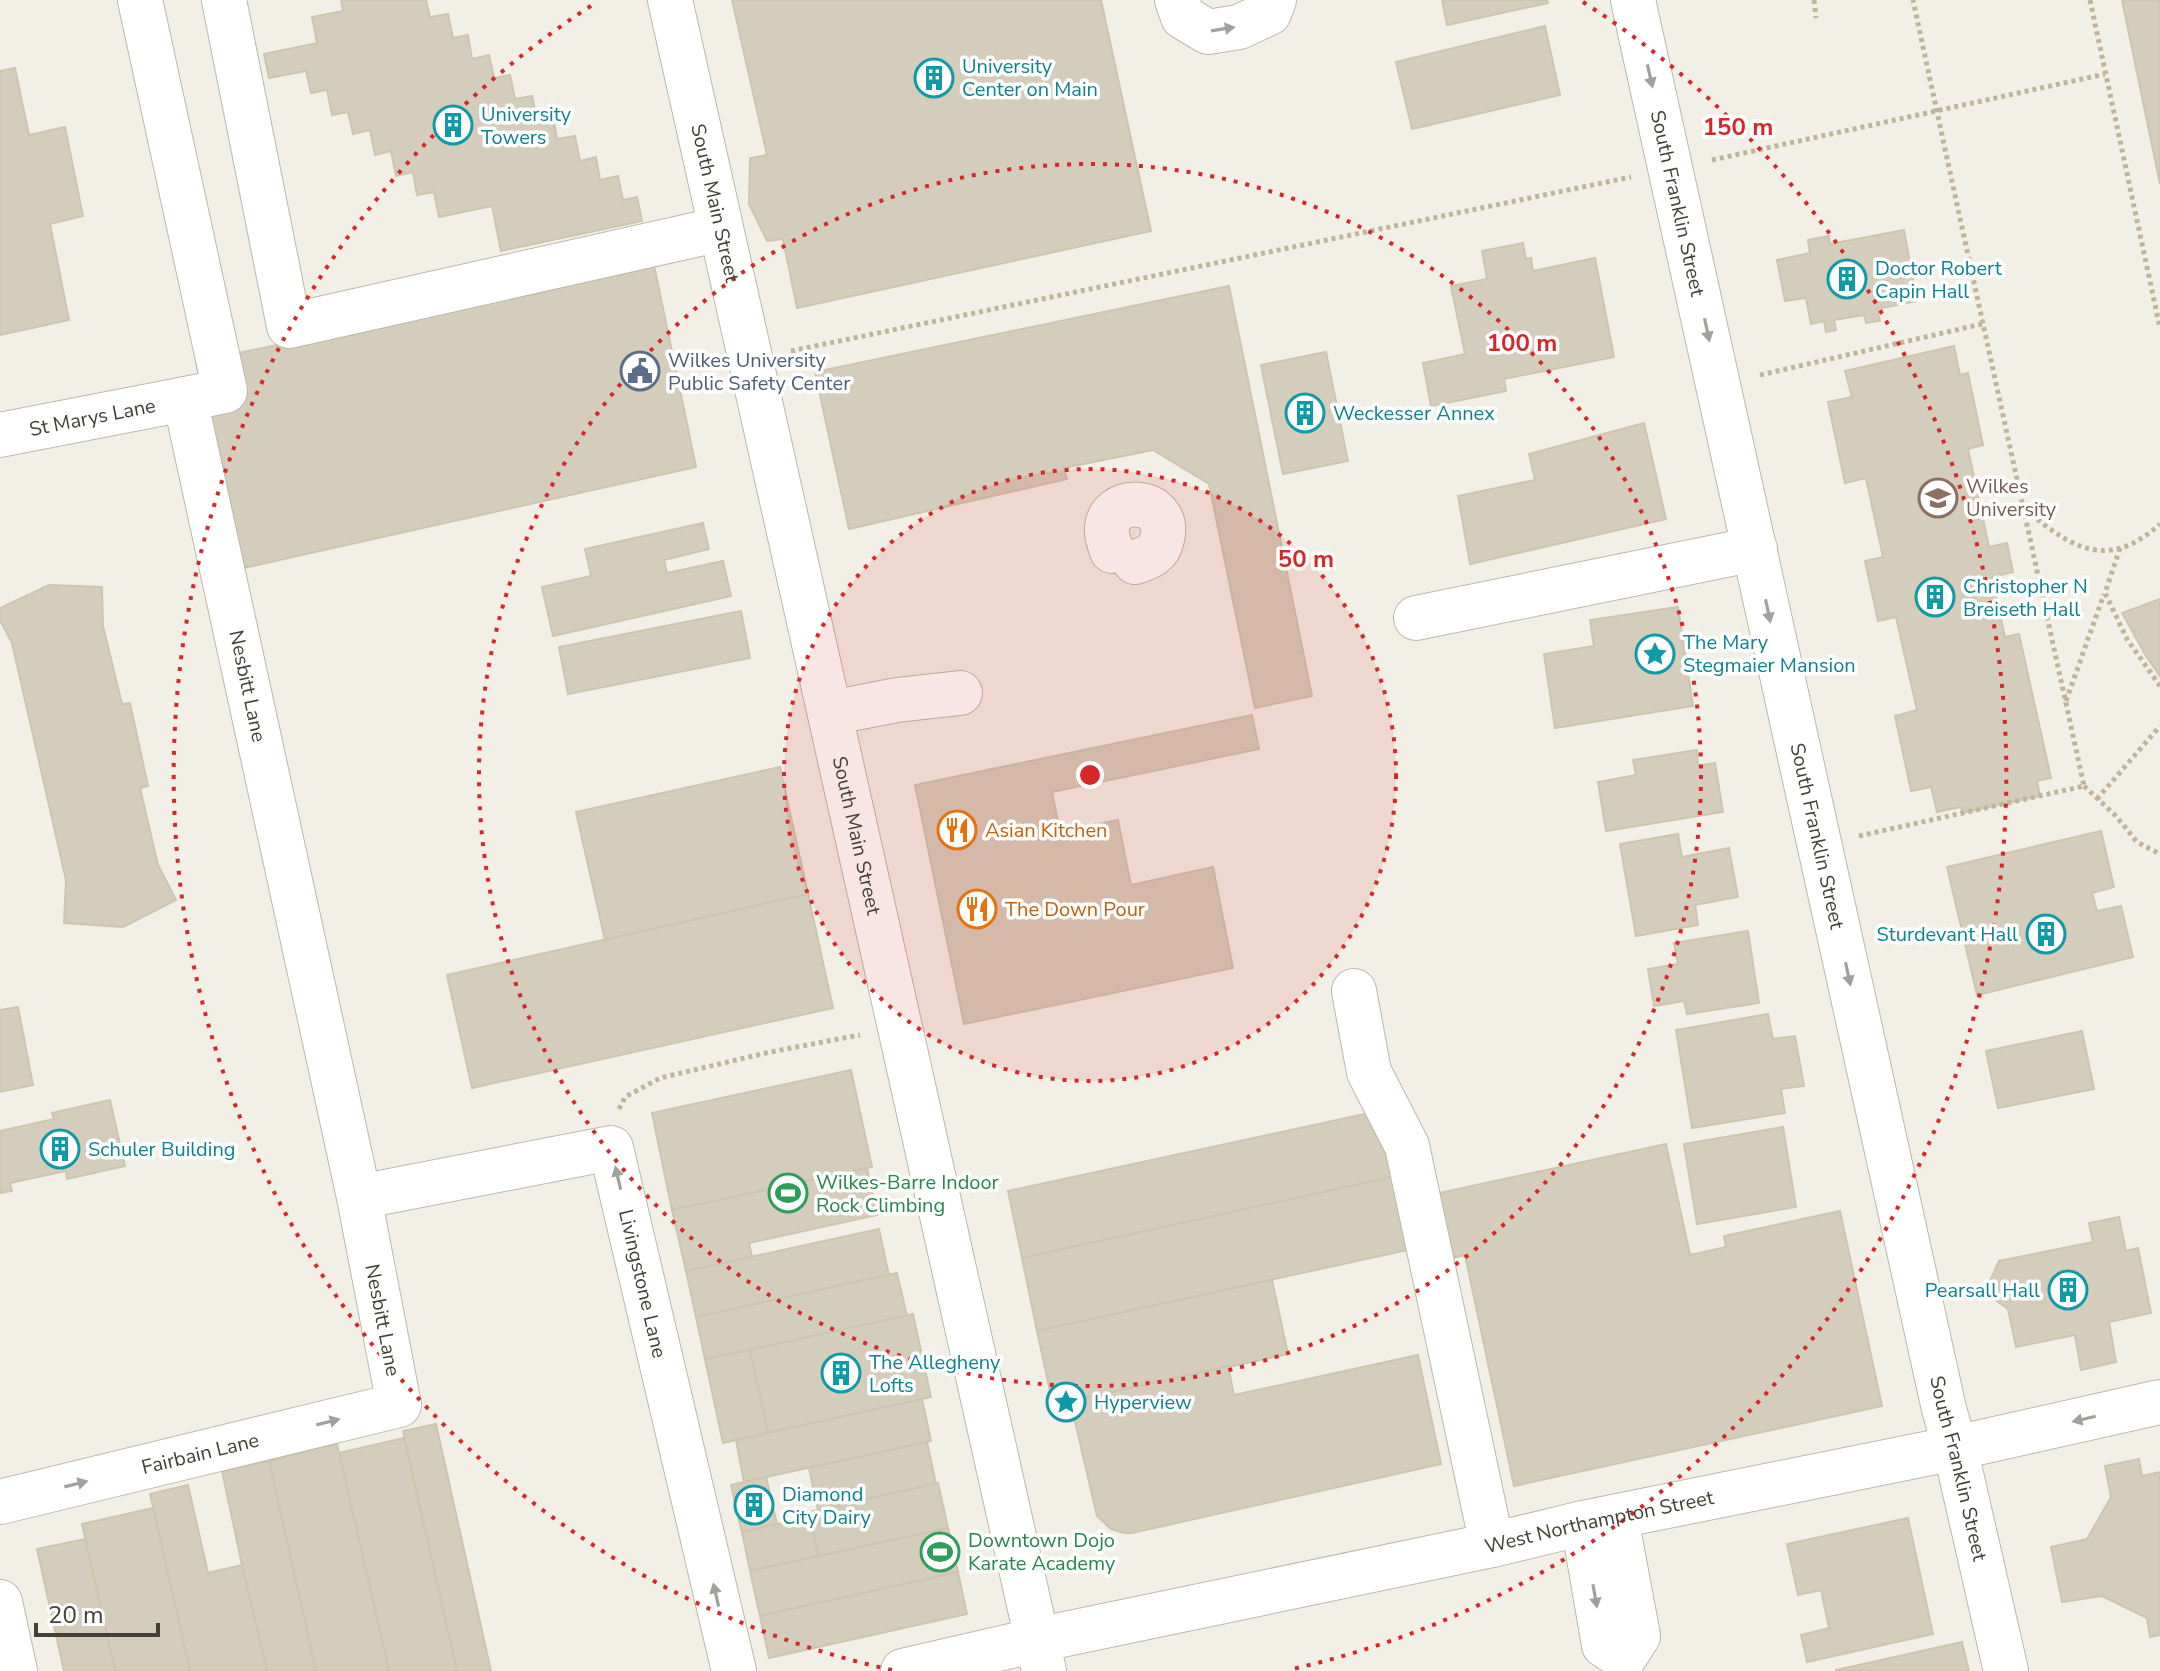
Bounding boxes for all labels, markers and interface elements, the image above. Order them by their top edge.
one-way arrow [1211,23,1236,35]
place label: University Center on Main [962,53,1098,103]
building icon: University Center on Main [913,57,955,99]
one-way arrow [1644,64,1657,89]
place label: University Towers [481,101,572,151]
building icon: University Towers [432,104,474,146]
street label: South Franklin Street [1644,108,1711,300]
text: 150 m [1703,111,1773,143]
street label: South Main Street [684,121,746,286]
place label: Doctor Robert Capin Hall [1875,255,2003,305]
building icon: Doctor Robert Capin Hall [1826,258,1868,300]
one-way arrow [1701,317,1714,342]
text: 100 m [1487,327,1557,359]
place label: Wilkes University Public Safety Center [668,347,850,397]
public building icon: Wilkes University Public Safety Center [619,350,661,392]
street label: St Marys Lane [27,392,158,443]
building icon: Weckesser Annex [1284,392,1326,434]
place label: Weckesser Annex [1333,400,1495,427]
place label: Wilkes University [1966,473,2057,523]
school or university icon: Wilkes University [1917,477,1959,519]
text: 50 m [1278,543,1334,575]
place label: Christopher N Breiseth Hall [1963,573,2088,623]
building icon: Christopher N Breiseth Hall [1914,576,1956,618]
one-way arrow [1762,599,1775,624]
street label: Nesbitt Lane [222,628,273,745]
place label: The Mary Stegmaier Mansion [1683,629,1856,679]
place icon: The Mary Stegmaier Mansion [1634,633,1676,675]
street label: South Franklin Street [1783,740,1851,932]
street label: South Main Street [826,754,888,918]
centre of rings [1076,761,1104,789]
restaurant icon: Asian Kitchen [936,809,978,851]
place label: Asian Kitchen [985,817,1107,844]
restaurant icon: The Down Pour [956,888,998,930]
place label: The Down Pour [1005,896,1145,923]
building icon: Sturdevant Hall [2025,913,2067,955]
place label: Sturdevant Hall [1876,921,2018,948]
one-way arrow [1842,962,1855,987]
building icon: Schuler Building [39,1128,81,1170]
place label: Schuler Building [88,1136,235,1163]
one-way arrow [611,1166,624,1191]
place label: Wilkes-Barre Indoor Rock Climbing [816,1169,999,1219]
sports icon: Wilkes-Barre Indoor Rock Climbing [767,1172,809,1214]
street label: Livingstone Lane [612,1207,673,1361]
street label: Nesbitt Lane [358,1262,407,1378]
building icon: Pearsall Hall [2047,1269,2089,1311]
place label: Pearsall Hall [1925,1277,2040,1304]
place label: The Allegheny Lofts [869,1349,1001,1399]
building icon: The Allegheny Lofts [820,1352,862,1394]
street label: South Franklin Street [1923,1373,1994,1565]
place icon: Hyperview [1045,1381,1087,1423]
place label: Hyperview [1094,1389,1192,1416]
one-way arrow [2071,1413,2096,1426]
one-way arrow [316,1415,341,1428]
street label: Fairbain Lane [139,1427,262,1481]
one-way arrow [63,1477,88,1489]
place label: Diamond City Dairy [782,1481,871,1531]
building icon: Diamond City Dairy [733,1484,775,1526]
street label: West Northampton Street [1482,1484,1717,1560]
place label: Downtown Dojo Karate Academy [968,1527,1116,1577]
sports icon: Downtown Dojo Karate Academy [919,1531,961,1573]
one-way arrow [709,1582,722,1607]
one-way arrow [1589,1584,1602,1609]
scale bar [36,1587,158,1637]
text: 20 m [48,1599,104,1631]

